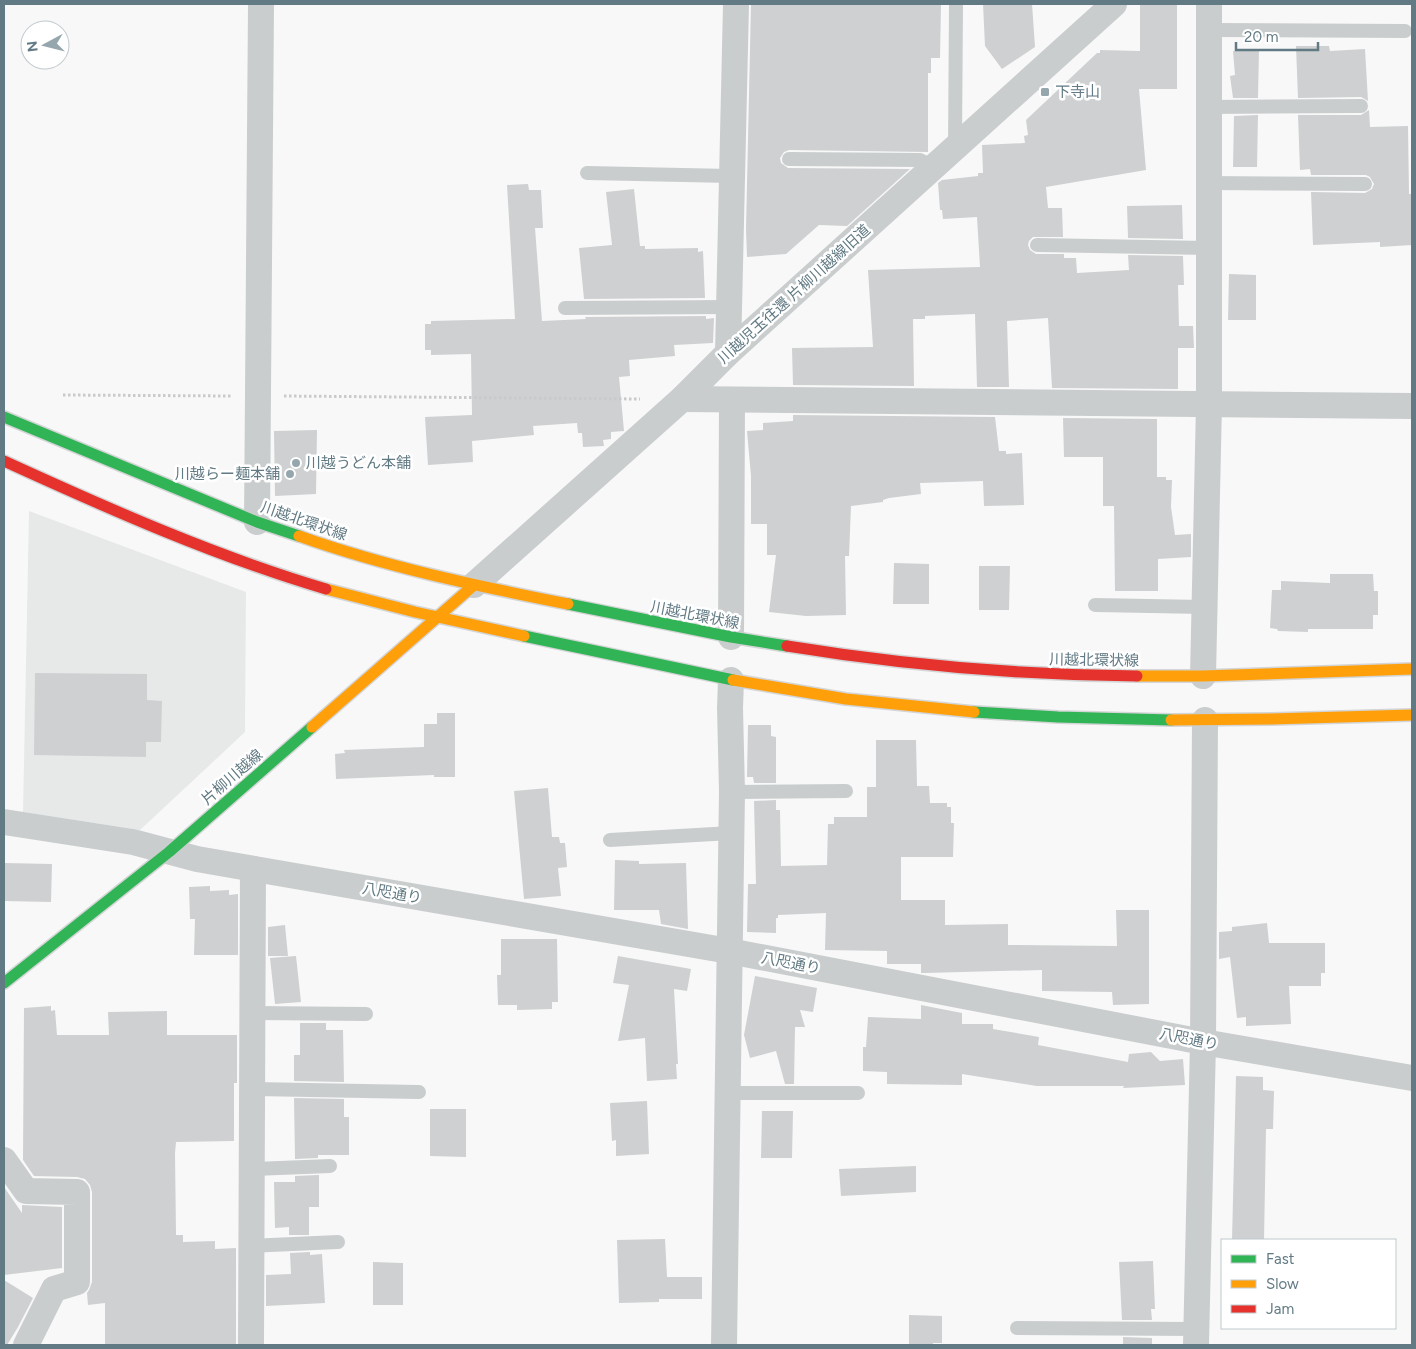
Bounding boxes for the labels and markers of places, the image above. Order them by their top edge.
place label: 下寺山 [1055,83,1100,101]
marker: 下寺山 [1039,86,1051,98]
place label: 川越うどん本舗 [306,454,411,472]
marker: 川越うどん本舗 [290,457,302,469]
place label: 川越らー麺本舗 [175,465,280,483]
marker: 川越らー麺本舗 [284,468,296,480]

